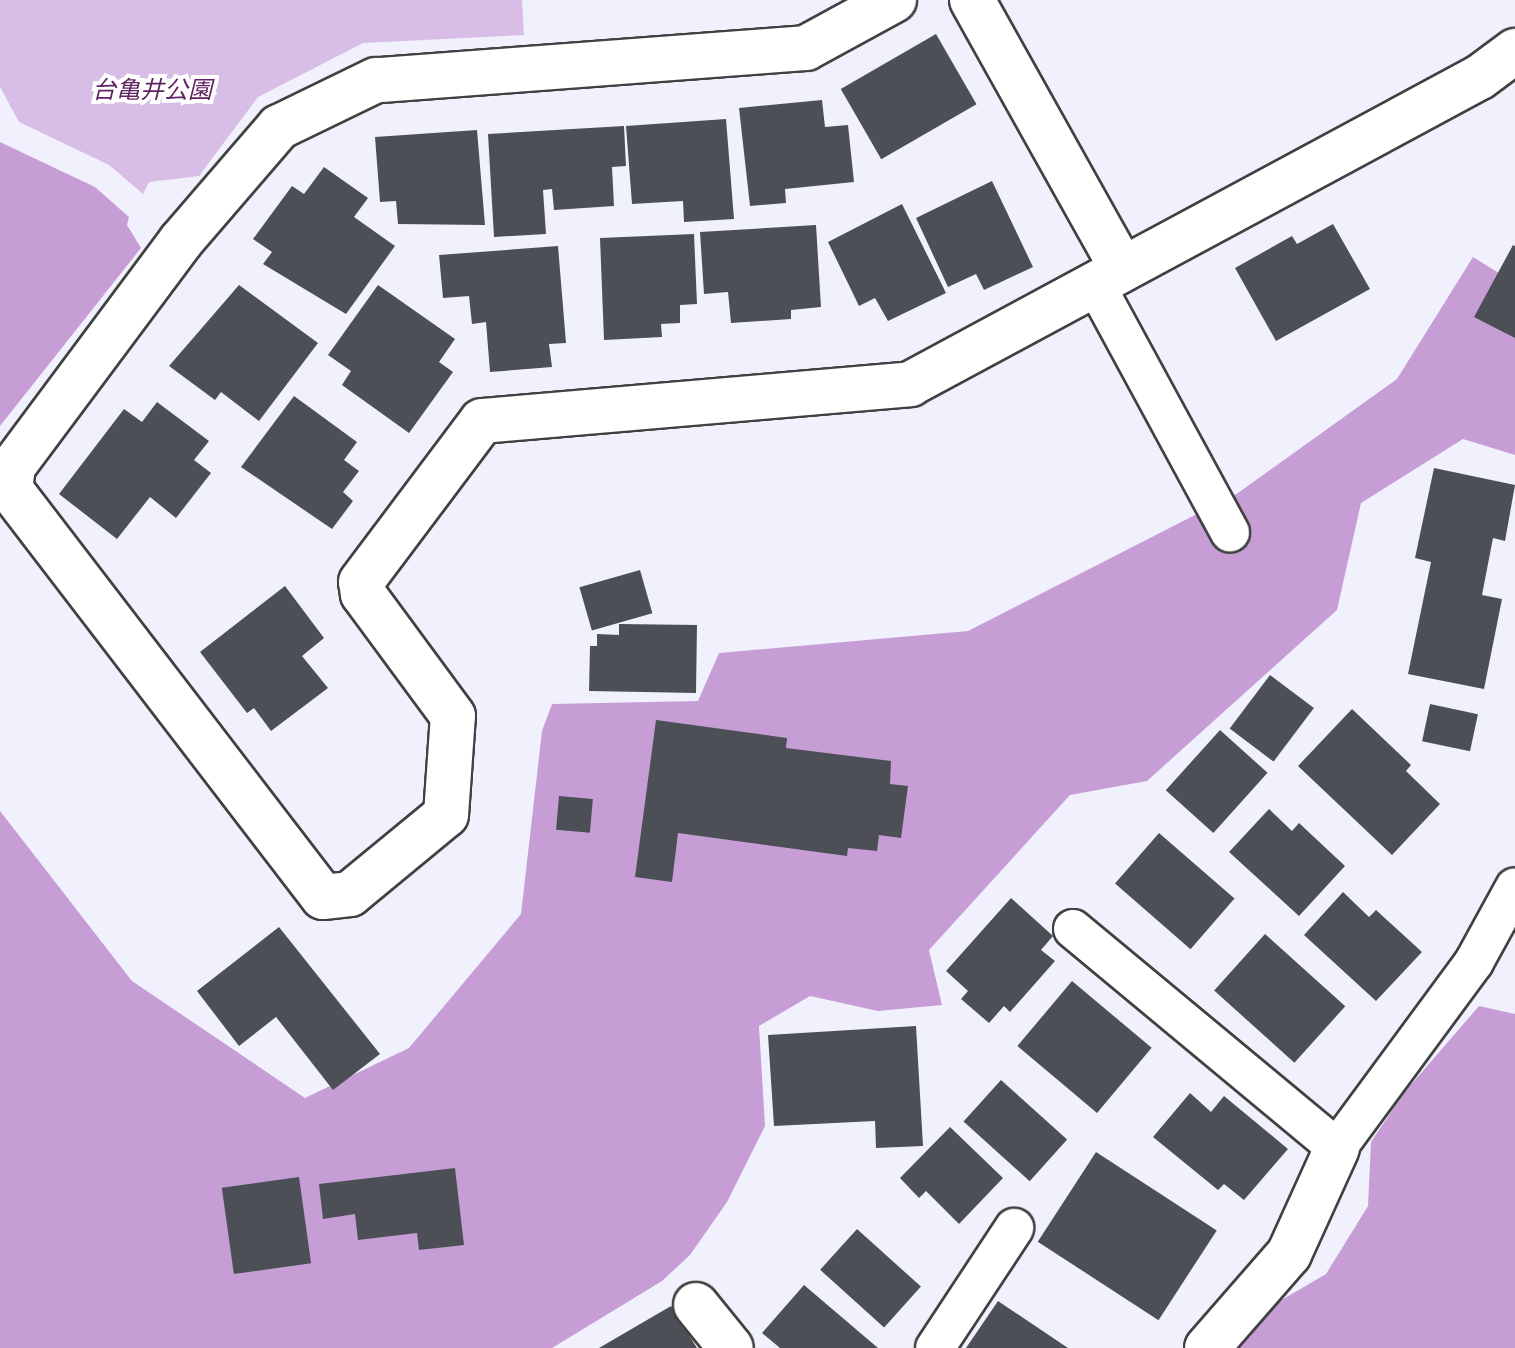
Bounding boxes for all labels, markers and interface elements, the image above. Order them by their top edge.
park label: 台亀井公園 [92,74,212,102]

